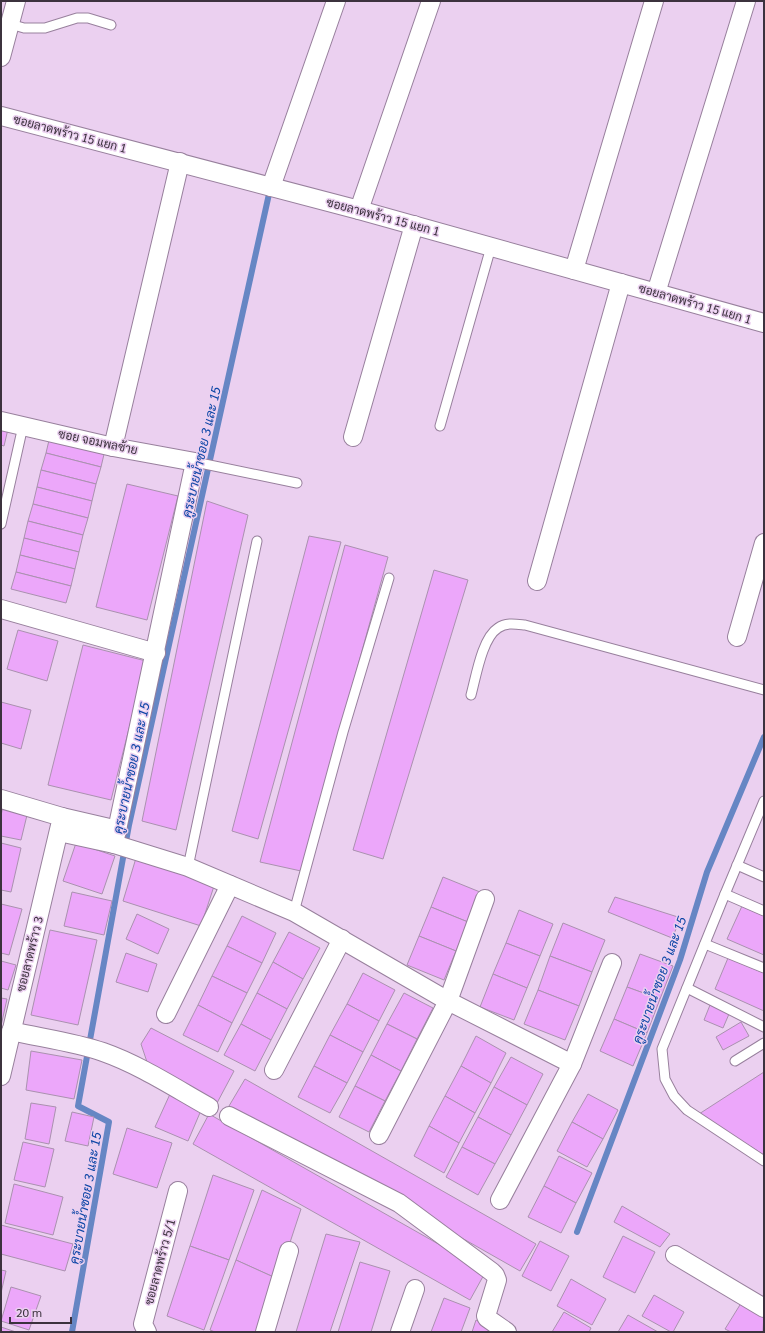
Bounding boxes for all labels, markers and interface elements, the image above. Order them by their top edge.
street label: ซอยลาดพร้าว 15 แยก 1 [12,110,129,156]
street label: ซอยลาดพร้าว 15 แยก 1 [325,193,442,239]
street label: ซอยลาดพร้าว 15 แยก 1 [637,279,754,327]
water label: คูระบายน้ำซอย 3 และ 15 [174,383,226,519]
street label: ซอย จอมพลซ้าย [57,425,139,457]
water label: คูระบายน้ำซอย 3 และ 15 [105,699,155,836]
water label: คูระบายน้ำซอย 3 และ 15 [625,912,692,1046]
street label: ซอยลาดพร้าว 3 [12,914,46,993]
water label: คูระบายน้ำซอย 3 และ 15 [62,1129,107,1266]
street label: ซอยลาดพร้าว 5/1 [140,1217,178,1307]
scale bar [10,1299,71,1325]
text: 20 m [16,1304,42,1320]

